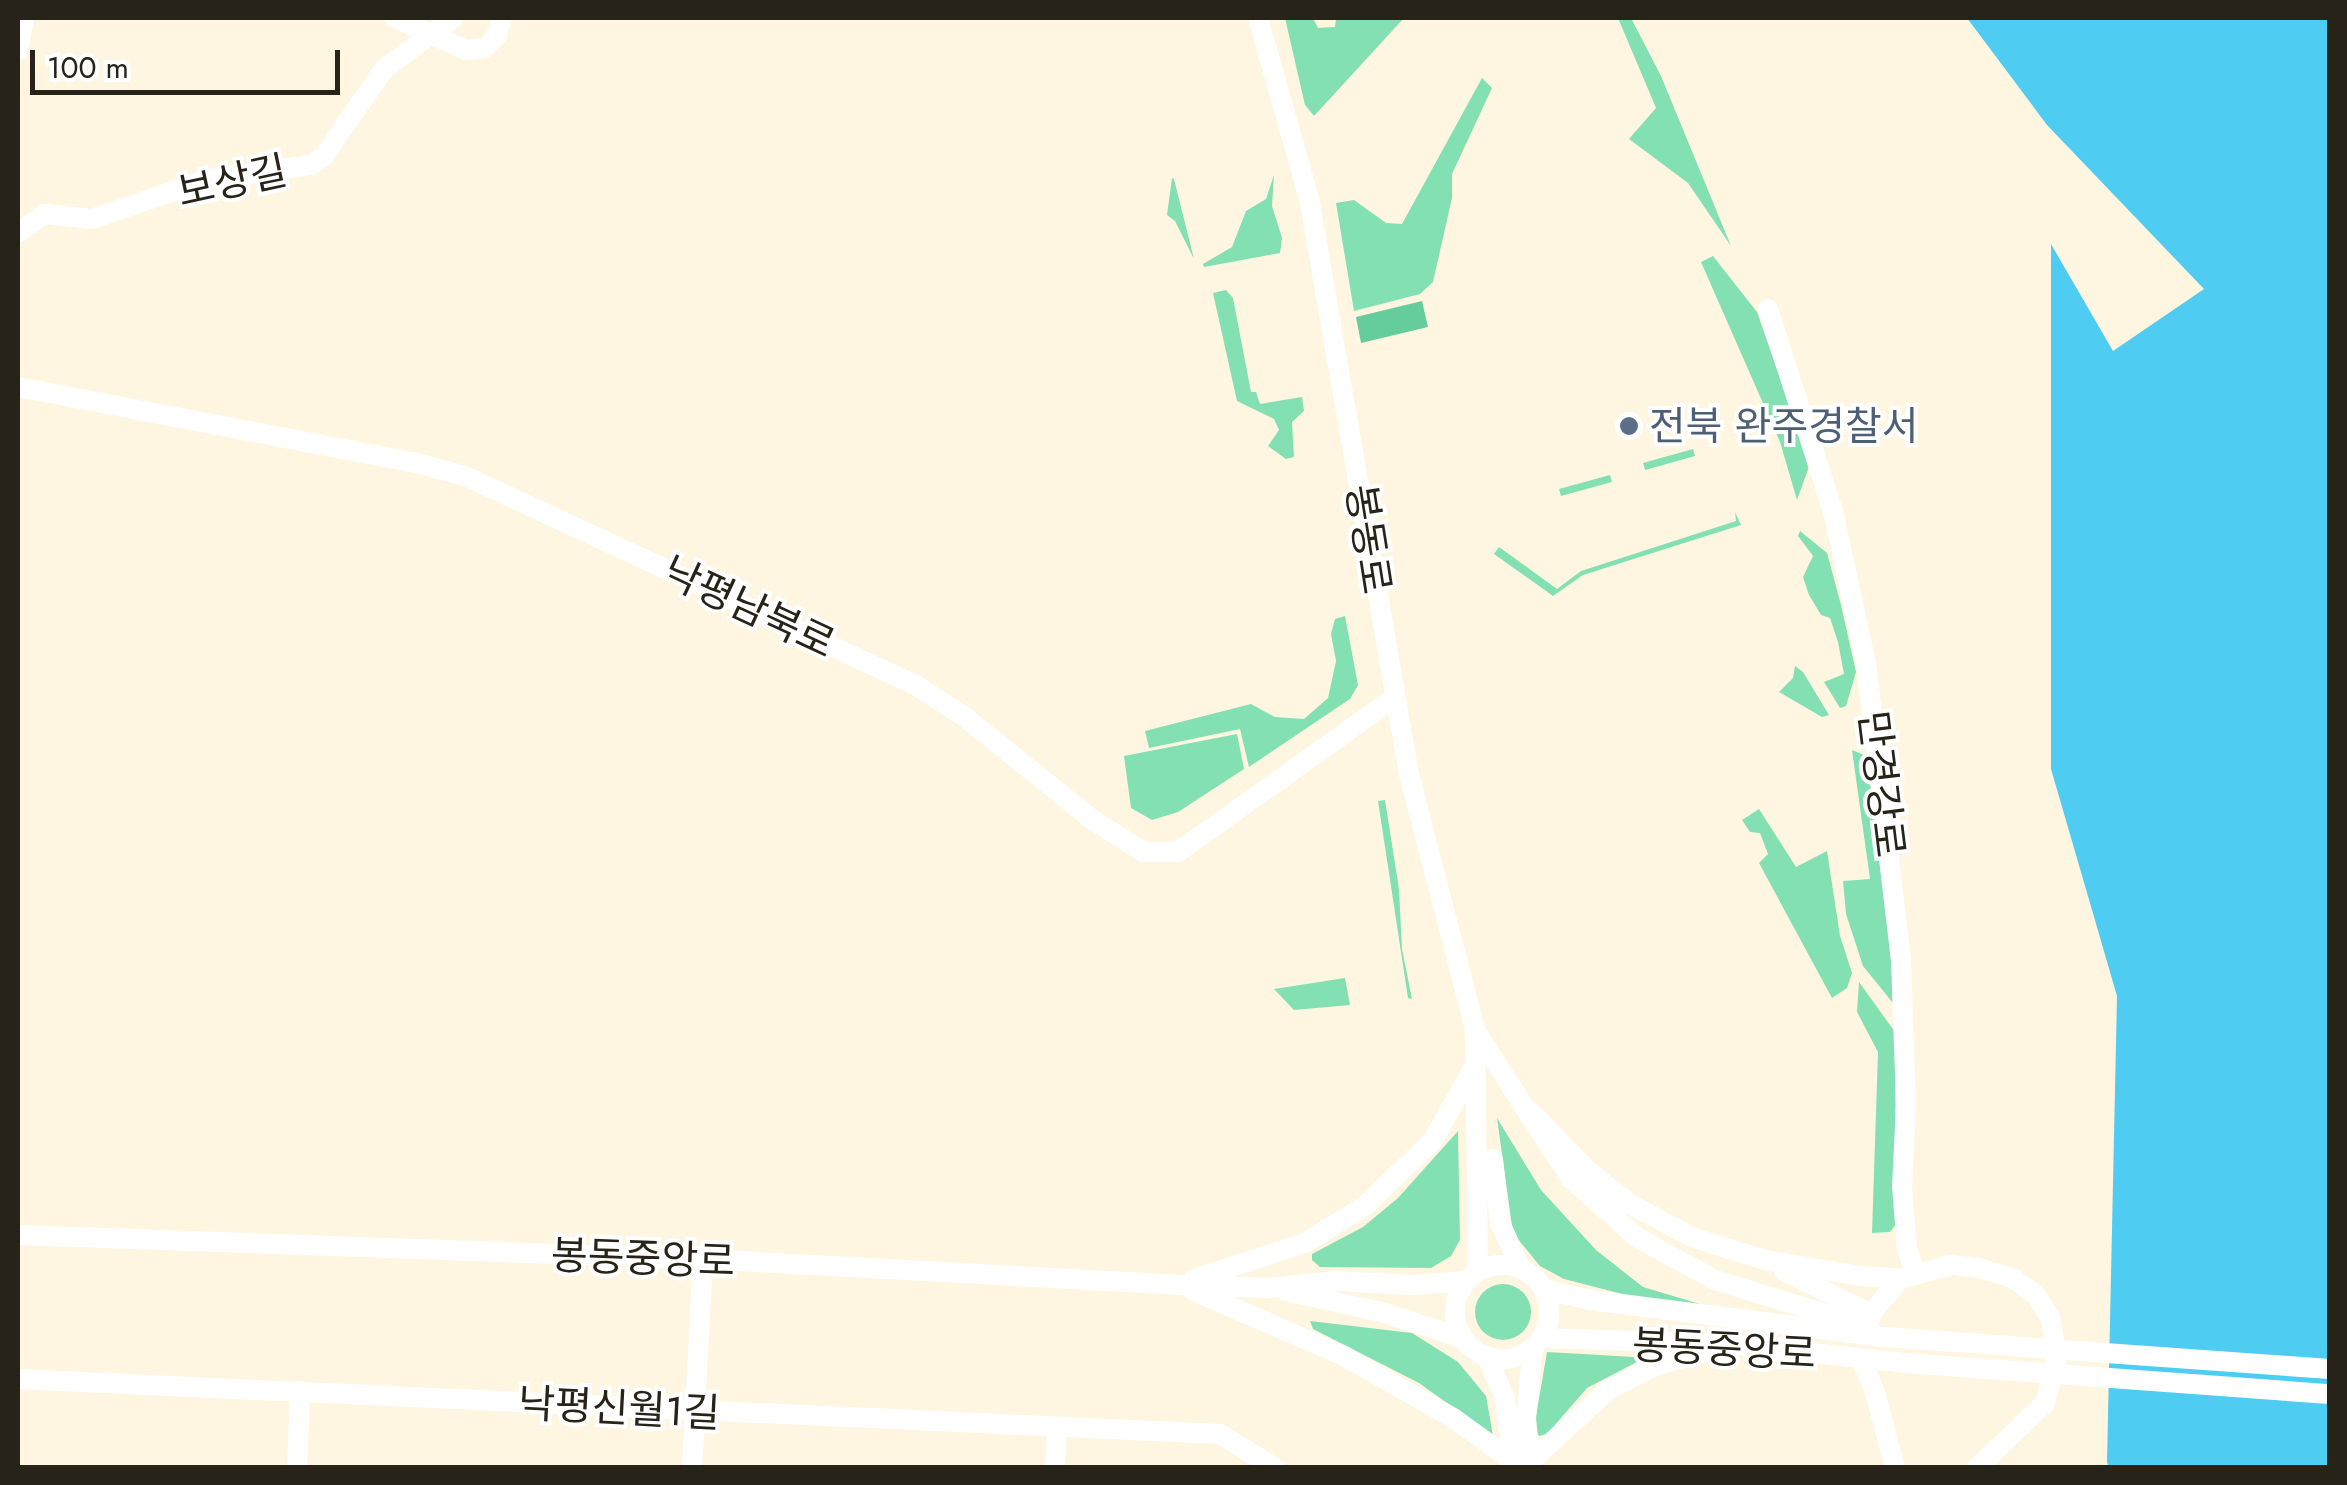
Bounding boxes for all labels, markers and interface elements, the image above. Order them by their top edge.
scale bar [35,30,345,92]
text: 100 m [47,46,129,89]
street label: 보상길 [173,146,291,216]
place label: 전북 완주경찰서 [1649,402,1919,450]
marker: 전북 완주경찰서 [1618,415,1640,437]
street label: 봉동로 [1337,481,1401,597]
street label: 낙평남북로 [655,546,843,668]
street label: 만경강로 [1849,708,1915,860]
street label: 봉동중앙로 [550,1231,736,1285]
street label: 봉동중앙로 [1631,1320,1817,1378]
street label: 낙평신월1길 [517,1379,721,1437]

